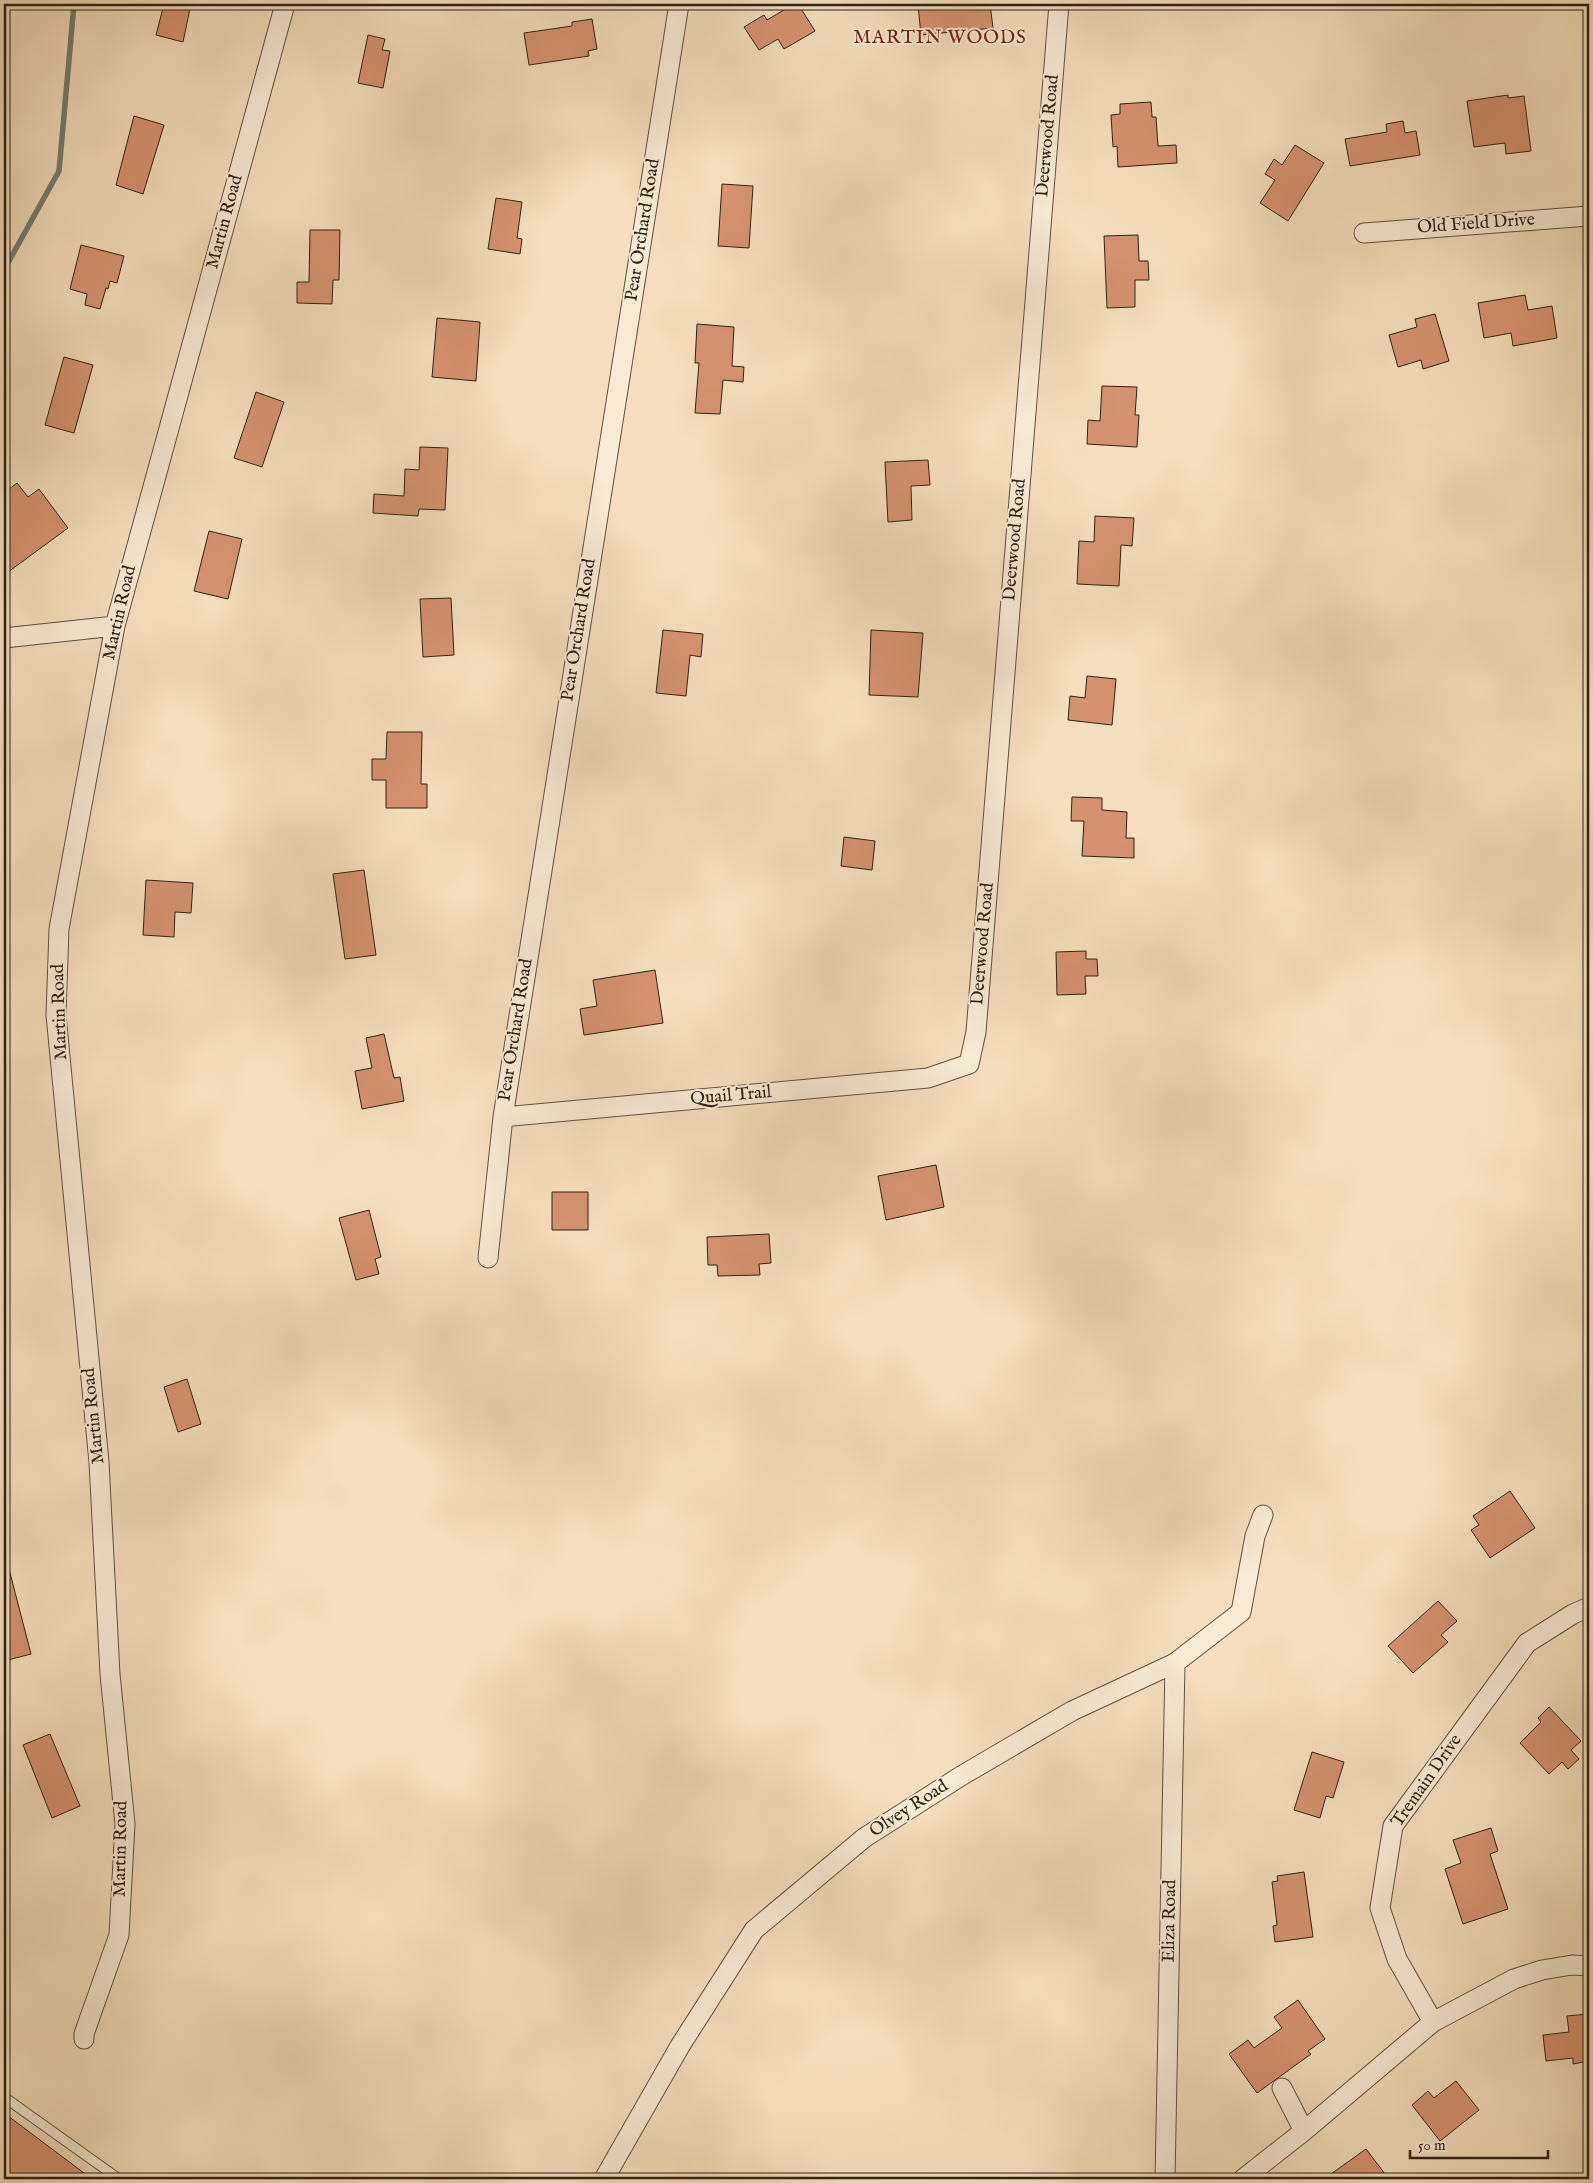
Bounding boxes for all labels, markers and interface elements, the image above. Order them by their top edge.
district label: MARTIN WOODS [853,26,1027,50]
street label: Deerwood Road [1031,73,1065,198]
street label: Pear Orchard Road [620,157,666,303]
street label: Martin Road [201,172,249,272]
street label: Old Field Drive [1416,208,1536,240]
street label: Deerwood Road [998,477,1032,602]
street label: Pear Orchard Road [556,557,602,703]
street label: Martin Road [98,563,142,663]
street label: Deerwood Road [966,881,1000,1006]
street label: Pear Orchard Road [493,957,539,1103]
street label: Martin Road [47,963,73,1061]
street label: Quail Trail [689,1081,773,1111]
street label: Martin Road [77,1366,110,1465]
street label: Tremain Drive [1386,1730,1468,1832]
street label: Olvey Road [865,1775,953,1843]
street label: Martin Road [109,1800,133,1897]
street label: Eliza Road [1158,1879,1182,1963]
scale bar [1410,2128,1548,2160]
text: 50 m [1418,2136,1446,2155]

